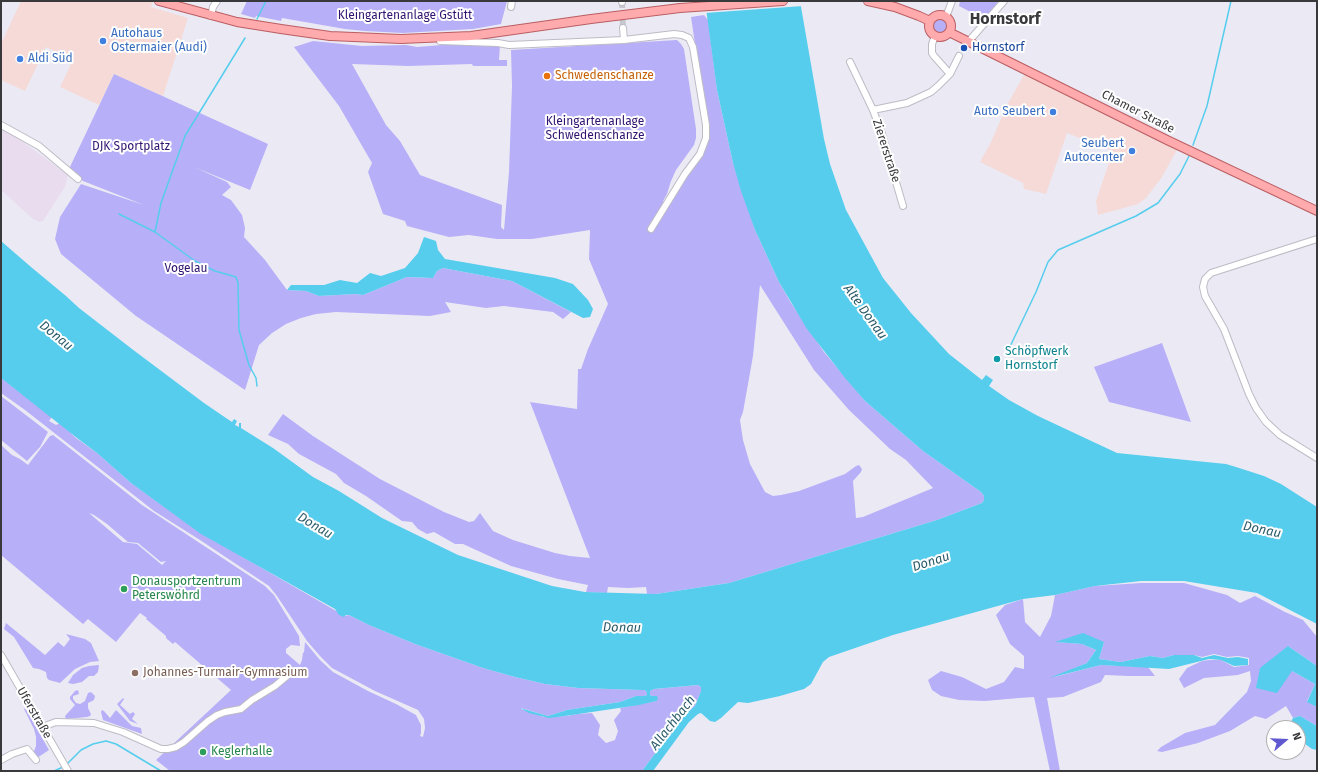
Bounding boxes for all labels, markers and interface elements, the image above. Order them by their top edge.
park label: Kleingartenanlage Gstütt [338,9,472,23]
district label: Hornstorf [970,10,1040,30]
place label: Autohaus Ostermaier (Audi) [111,27,207,55]
marker: Autohaus Ostermaier (Audi) [98,36,108,46]
place label: Hornstorf [972,41,1024,55]
marker: Hornstorf [959,43,969,53]
place label: Aldi Süd [28,52,73,66]
marker: Aldi Süd [15,54,25,64]
place label: Schwedenschanze [555,69,654,83]
marker: Schwedenschanze [542,71,552,81]
street label: Chamer Straße [1099,87,1177,137]
place label: Auto Seubert [974,105,1045,119]
marker: Auto Seubert [1048,107,1058,117]
park label: Kleingartenanlage Schwedenschanze [546,115,644,143]
street label: Ziererstraße [869,117,903,185]
place label: Seubert Autocenter [1065,137,1124,165]
park label: DJK Sportplatz [92,140,170,154]
marker: Seubert Autocenter [1127,146,1137,156]
park label: Vogelau [165,262,207,276]
water label: Alte Donau [840,282,890,342]
water label: Donau [36,318,76,354]
place label: Schöpfwerk Hornstorf [1005,345,1068,373]
marker: Schöpfwerk Hornstorf [992,354,1002,364]
water label: Donau [295,509,335,543]
water label: Donau [1242,518,1282,542]
water label: Donau [910,549,952,575]
place label: Donausportzentrum Peterswöhrd [132,575,241,603]
marker: Donausportzentrum Peterswöhrd [119,584,129,594]
water label: Donau [603,620,641,636]
place label: Johannes-Turmair-Gymnasium [143,666,308,680]
marker: Johannes-Turmair-Gymnasium [130,668,140,678]
street label: Uferstraße [13,685,55,741]
water label: Allachbach [647,693,699,753]
north arrow [1266,720,1306,760]
text: N [1290,731,1304,742]
place label: Keglerhalle [211,745,272,759]
marker: Keglerhalle [198,747,208,757]

